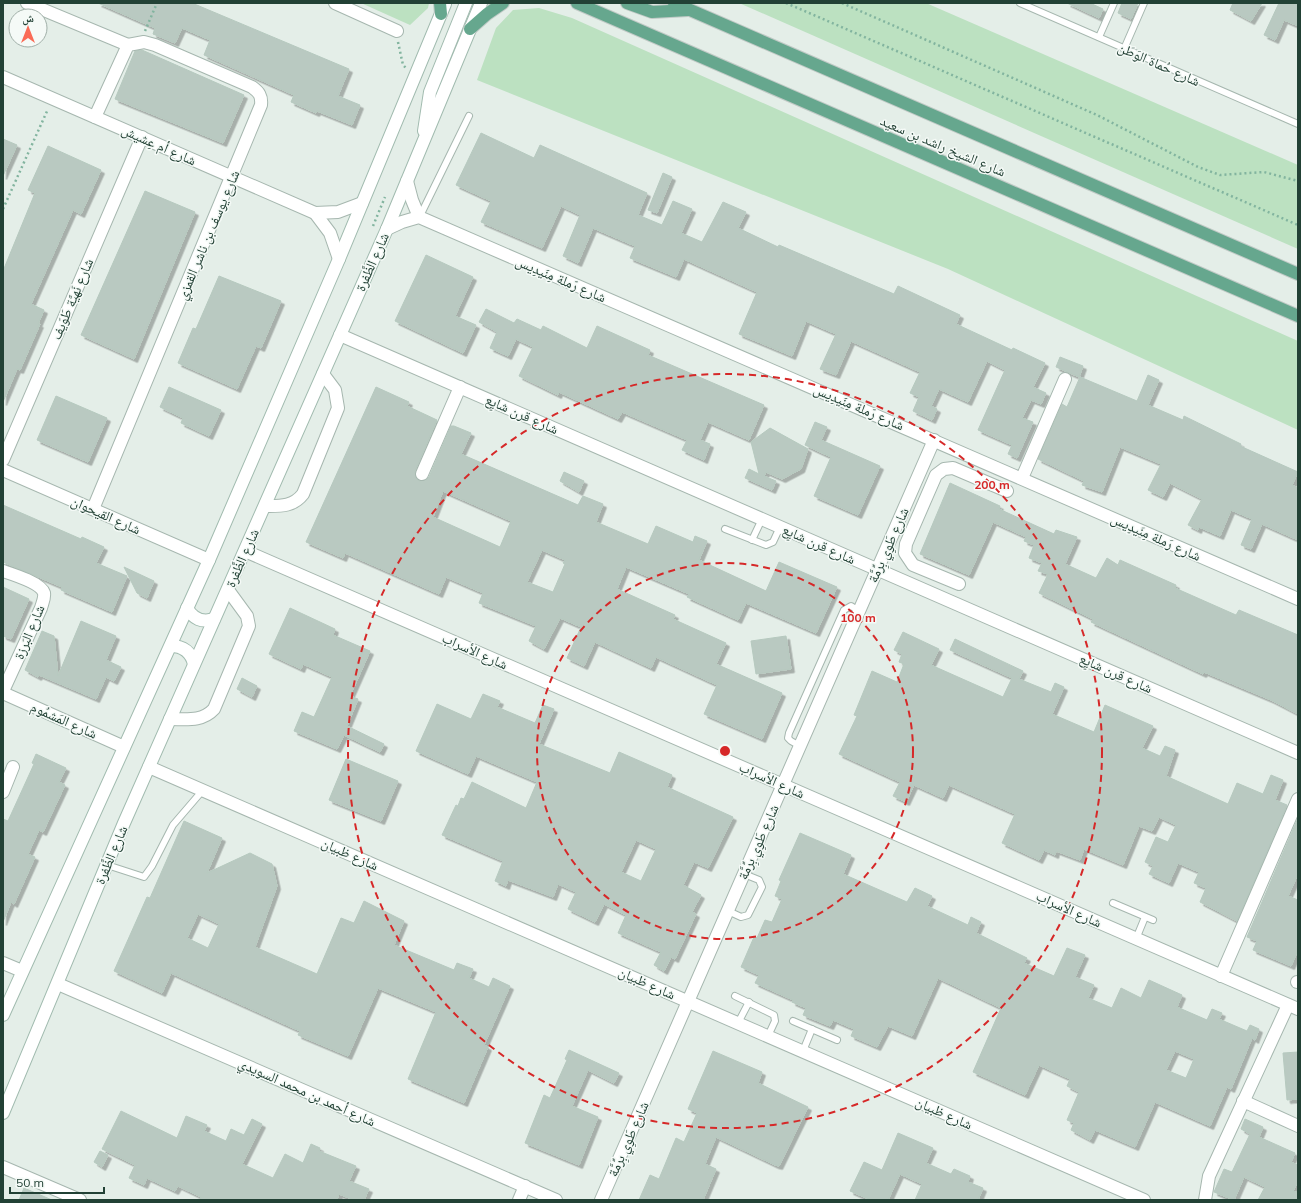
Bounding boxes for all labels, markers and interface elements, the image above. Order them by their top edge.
north arrow [8,8,48,48]
text: ش [22,11,34,26]
street label: شارع حُماة الوَطَن [1115,38,1203,91]
street label: شارع الشيخ راشد بن سعيد [877,111,1008,181]
street label: شارع أم عِشيش [119,121,199,170]
street label: شارع يوسف بن ناشر القمزي [172,167,246,304]
street label: شارع الظَّفرة [351,230,394,294]
street label: شارع رَملة مِنَيدِيس [513,252,609,307]
street label: شارع نَهيَّة طَوَيف [47,256,98,343]
street label: شارع رَملة مِنَيدِيس [811,380,907,435]
street label: شارع قرن شايِع [482,390,561,440]
text: 200 m [974,477,1010,492]
street label: شارع القيحوان [68,492,144,539]
street label: شارع طَوِي بِرِّمَّة [863,505,915,587]
street label: شارع رَملة مِنَيدِيس [1108,509,1204,566]
street label: شارع قرن شايِع [779,520,858,570]
street label: شارع الظَّفرة [221,526,264,590]
street label: شارع البَرزة [9,602,49,662]
text: 100 m [840,610,876,625]
street label: شارع الأسراب [439,629,511,674]
street label: شارع قرن شايِع [1076,649,1155,699]
street label: شارع المَشمُوم [28,697,100,744]
centre of rings [718,744,732,758]
street label: شارع الأسراب [736,758,808,803]
street label: شارع طَوِي بِرِّمَّة [733,802,785,884]
street label: شارع الظَّفرة [91,823,132,888]
street label: شارع ظبيان [318,833,381,875]
street label: شارع الأسراب [1033,887,1105,932]
street label: شارع ظبيان [615,962,678,1004]
street label: شارع أحمد بن محمد السويدي [235,1054,378,1133]
street label: شارع ظبيان [912,1092,975,1134]
street label: شارع طَوِي بِرِّمَّة [603,1099,655,1181]
scale bar [10,1169,104,1195]
text: 50 m [16,1175,44,1190]

